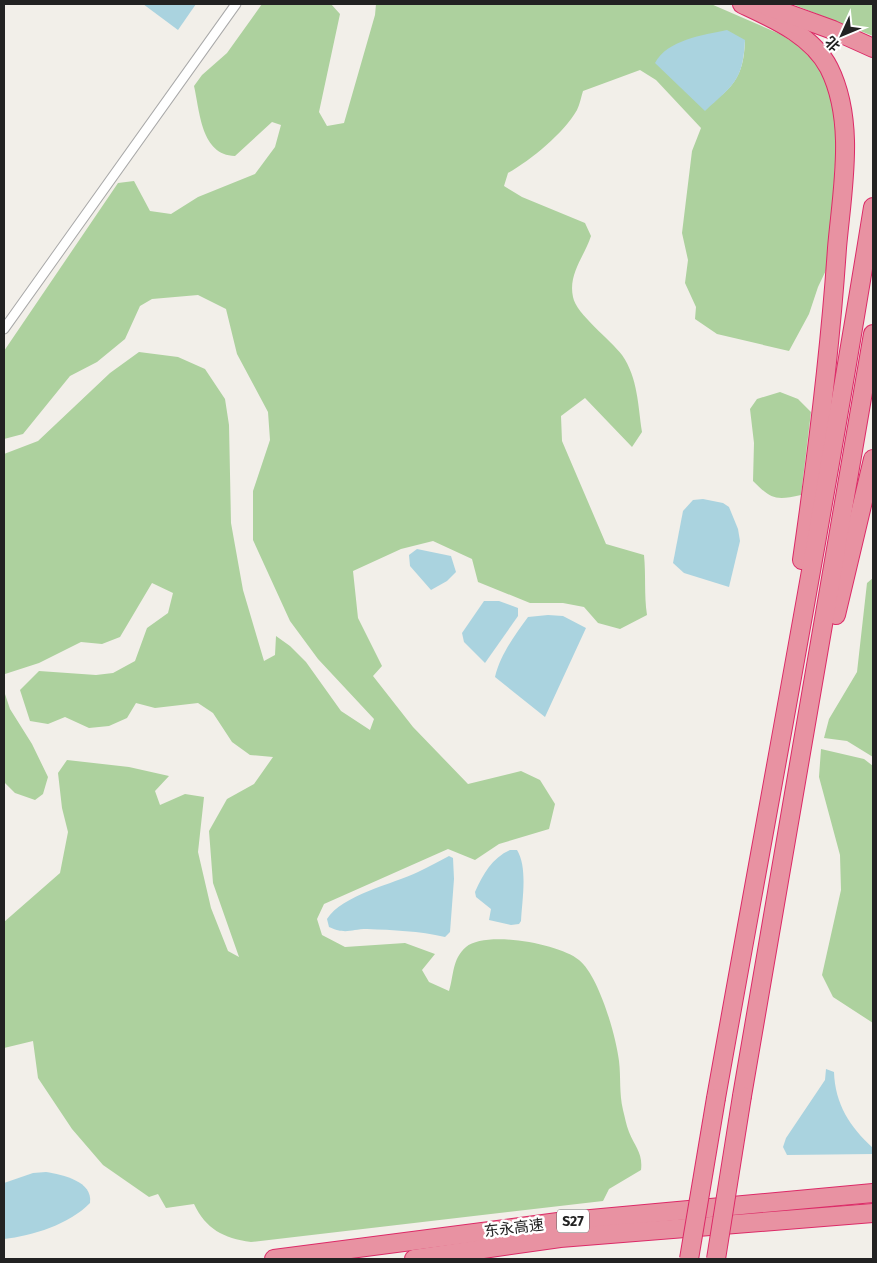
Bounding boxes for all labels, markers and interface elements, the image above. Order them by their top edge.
north arrow [817,10,867,60]
text: 北 [822,33,844,55]
road number: S27 [557,1210,589,1232]
street label: 东永高速 [483,1215,545,1241]

